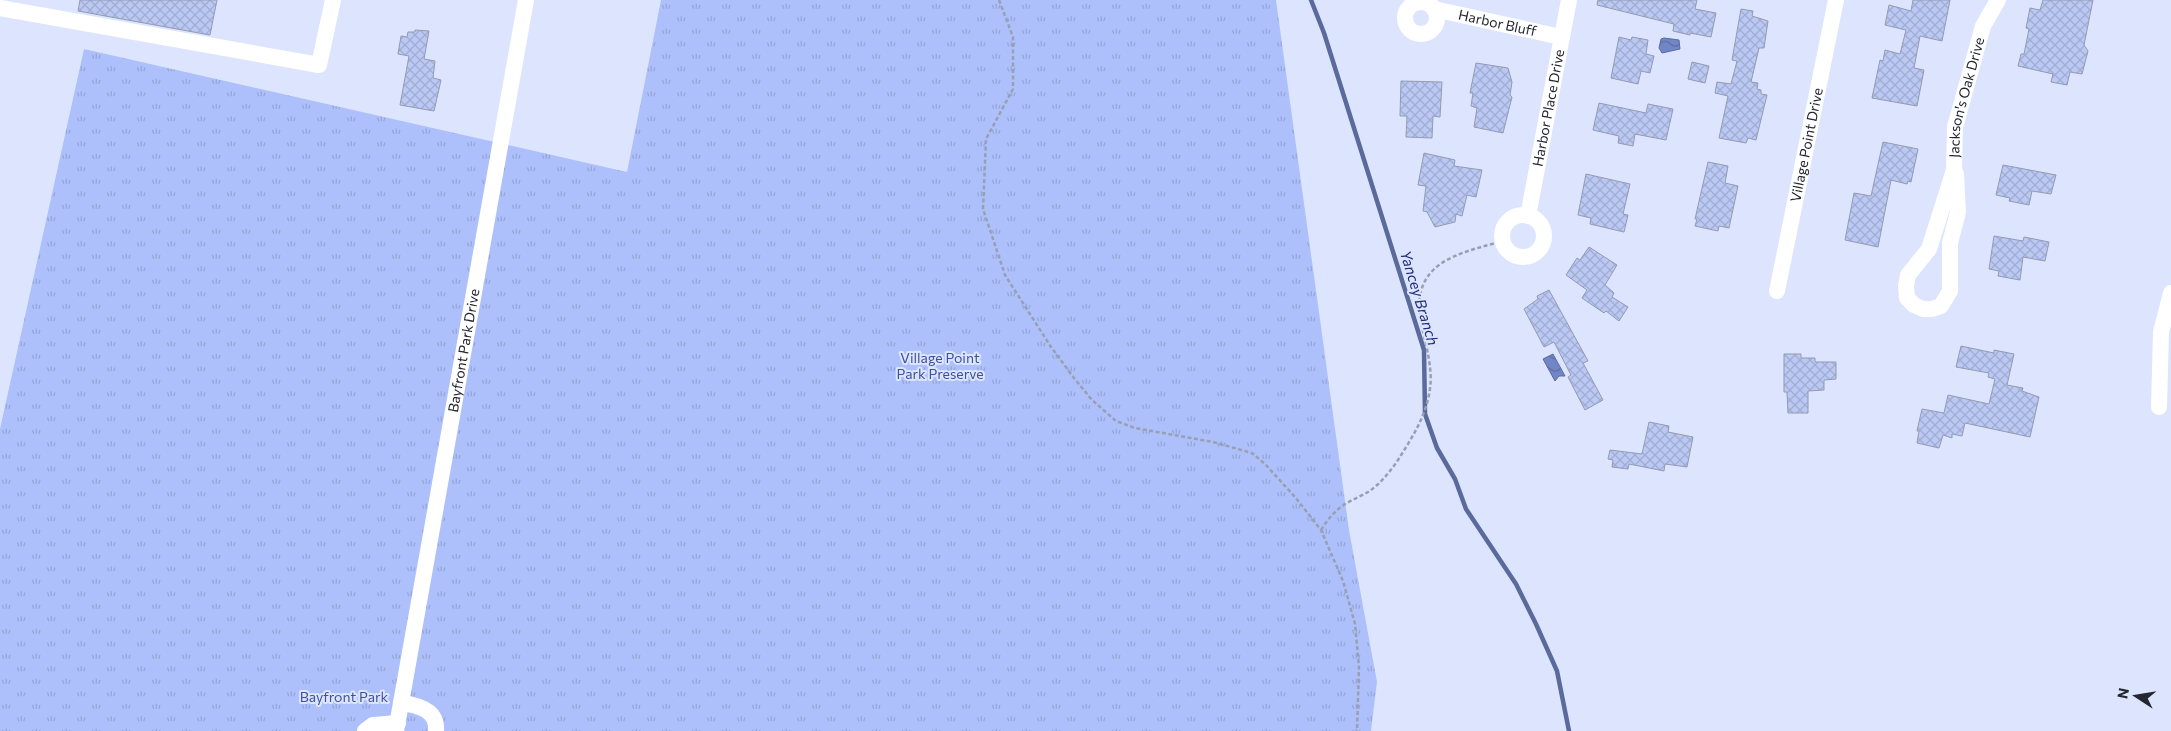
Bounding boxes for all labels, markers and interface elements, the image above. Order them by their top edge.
street label: Harbor Bluff [1457,6,1538,39]
street label: Jackson's Oak Drive [1945,35,1987,158]
street label: Harbor Place Drive [1529,48,1567,168]
street label: Village Point Drive [1786,86,1826,203]
water label: Yancey Branch [1397,248,1443,347]
street label: Bayfront Park Drive [444,287,482,413]
park label: Village Point Park Preserve [896,349,984,382]
north arrow [2111,671,2161,721]
text: N [2113,686,2132,700]
park label: Bayfront Park [300,688,389,705]

